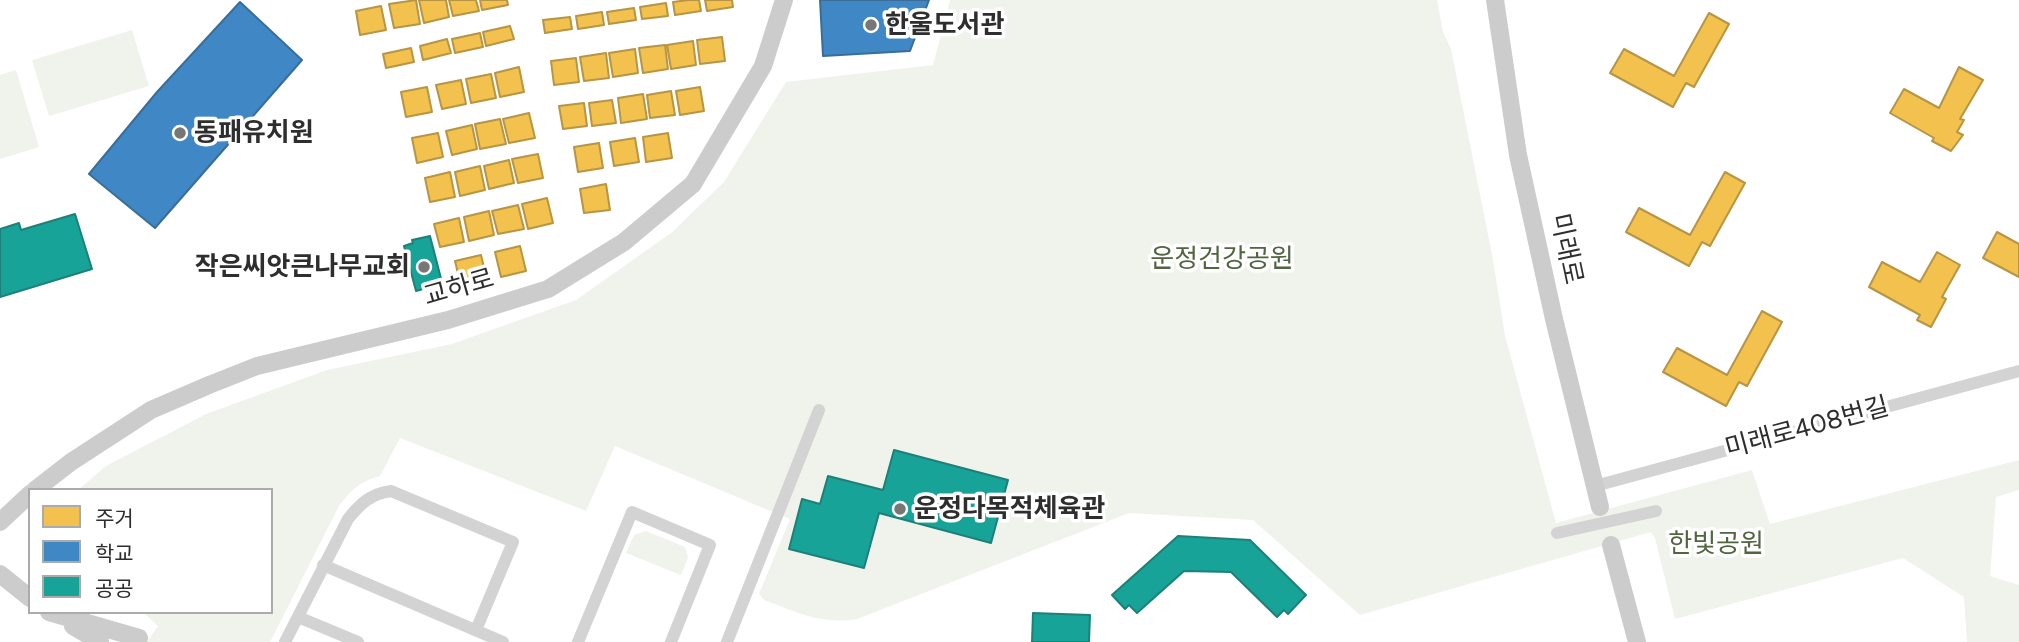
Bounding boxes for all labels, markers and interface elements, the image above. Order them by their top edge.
place label: 한울도서관 [885,9,1005,41]
marker: 한울도서관 [863,17,879,33]
place label: 동패유치원 [194,117,314,149]
marker: 동패유치원 [172,125,188,141]
street label: 미래로 [1543,211,1589,287]
park label: 운정건강공원 [1150,243,1294,275]
place label: 작은씨앗큰나무교회 [195,251,410,283]
marker: 작은씨앗큰나무교회 [416,259,432,275]
street label: 교하로 [420,263,498,313]
street label: 미래로408번길 [1722,391,1892,465]
legend [28,488,273,614]
place label: 운정다목적체육관 [914,493,1105,525]
marker: 운정다목적체육관 [892,501,908,517]
text: 주거 [95,506,134,531]
park label: 한빛공원 [1668,528,1764,560]
text: 학교 [95,541,134,566]
text: 공공 [95,576,134,601]

